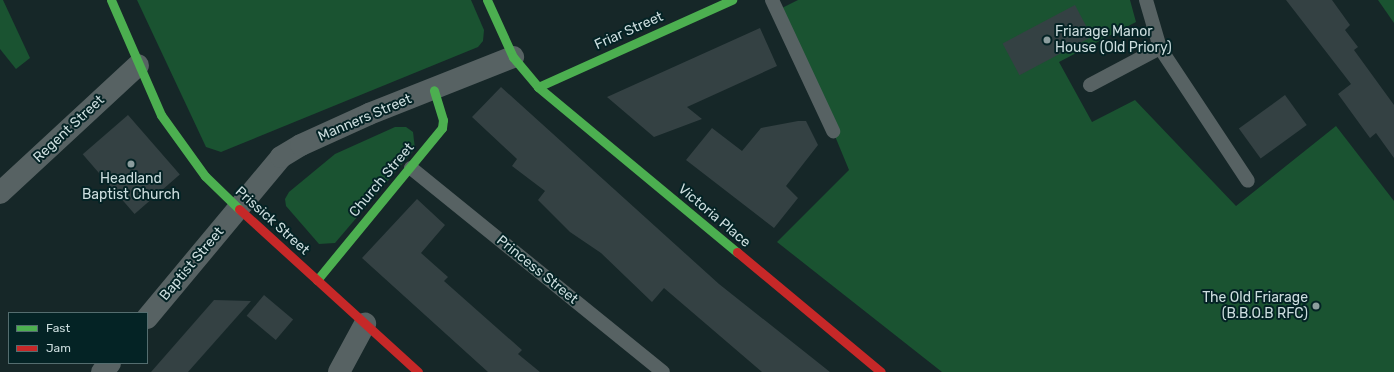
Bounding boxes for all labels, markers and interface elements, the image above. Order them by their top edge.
street label: Friar Street [592,8,666,54]
place label: Friarage Manor House (Old Priory) [1055,24,1172,56]
marker: Friarage Manor House (Old Priory) [1042,35,1052,45]
street label: Manners Street [316,91,414,145]
street label: Regent Street [30,92,108,166]
street label: Church Street [346,140,418,220]
marker: Headland Baptist Church [126,159,136,169]
place label: Headland Baptist Church [82,171,180,204]
street label: Victoria Place [674,181,754,251]
street label: Prissick Street [231,183,313,259]
street label: Baptist Street [156,224,228,304]
street label: Princess Street [493,232,581,308]
place label: The Old Friarage (B.B.O.B RFC) [1202,290,1308,322]
marker: The Old Friarage (B.B.O.B RFC) [1311,301,1321,311]
legend [8,312,148,364]
text: Fast [46,321,70,335]
text: Jam [46,341,71,355]

